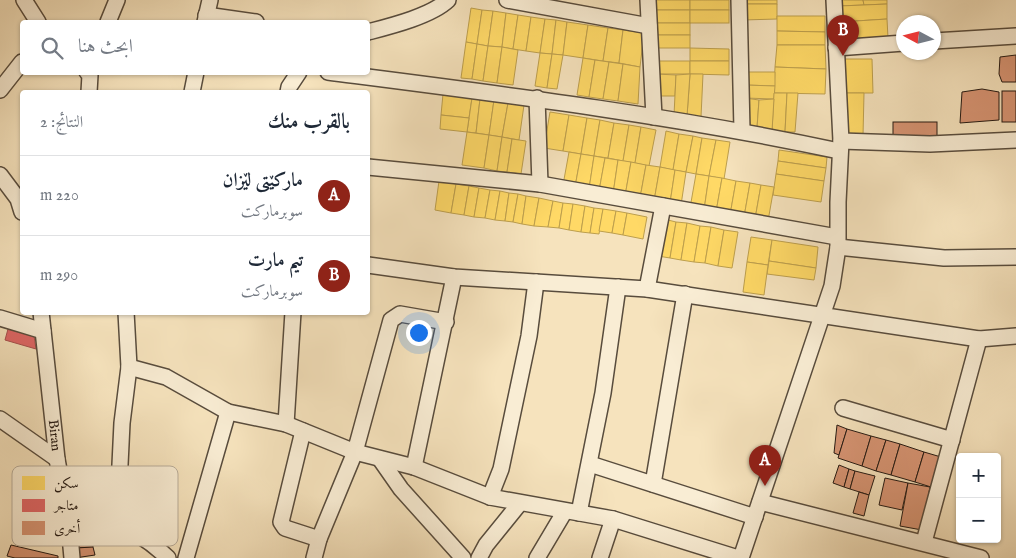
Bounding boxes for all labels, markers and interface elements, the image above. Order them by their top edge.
pin: B [827,15,859,56]
north arrow [896,15,941,60]
search box [20,20,370,75]
icon: search [38,34,66,62]
text: ابحث هنا [78,35,133,59]
text: بالقرب منك [268,109,350,136]
text: النتائج: 2 [40,113,83,133]
text: مارکێتی لێزان [223,169,303,193]
text: 220 m [40,186,79,206]
text: A [329,186,339,206]
text: سوبرماركت [241,202,303,222]
text: تيم مارت [248,249,303,273]
text: 290 m [40,266,78,286]
text: B [329,266,339,286]
text: سوبرماركت [241,282,303,302]
your location [406,320,432,346]
street label: Biran [44,419,65,453]
pin: A [749,445,781,486]
map controls [956,453,1001,543]
button: + [956,453,1001,498]
legend [12,466,178,546]
text: سكن [54,475,79,493]
text: متاجر [52,497,78,515]
button: − [956,498,1001,543]
text: أخرى [54,518,81,538]

